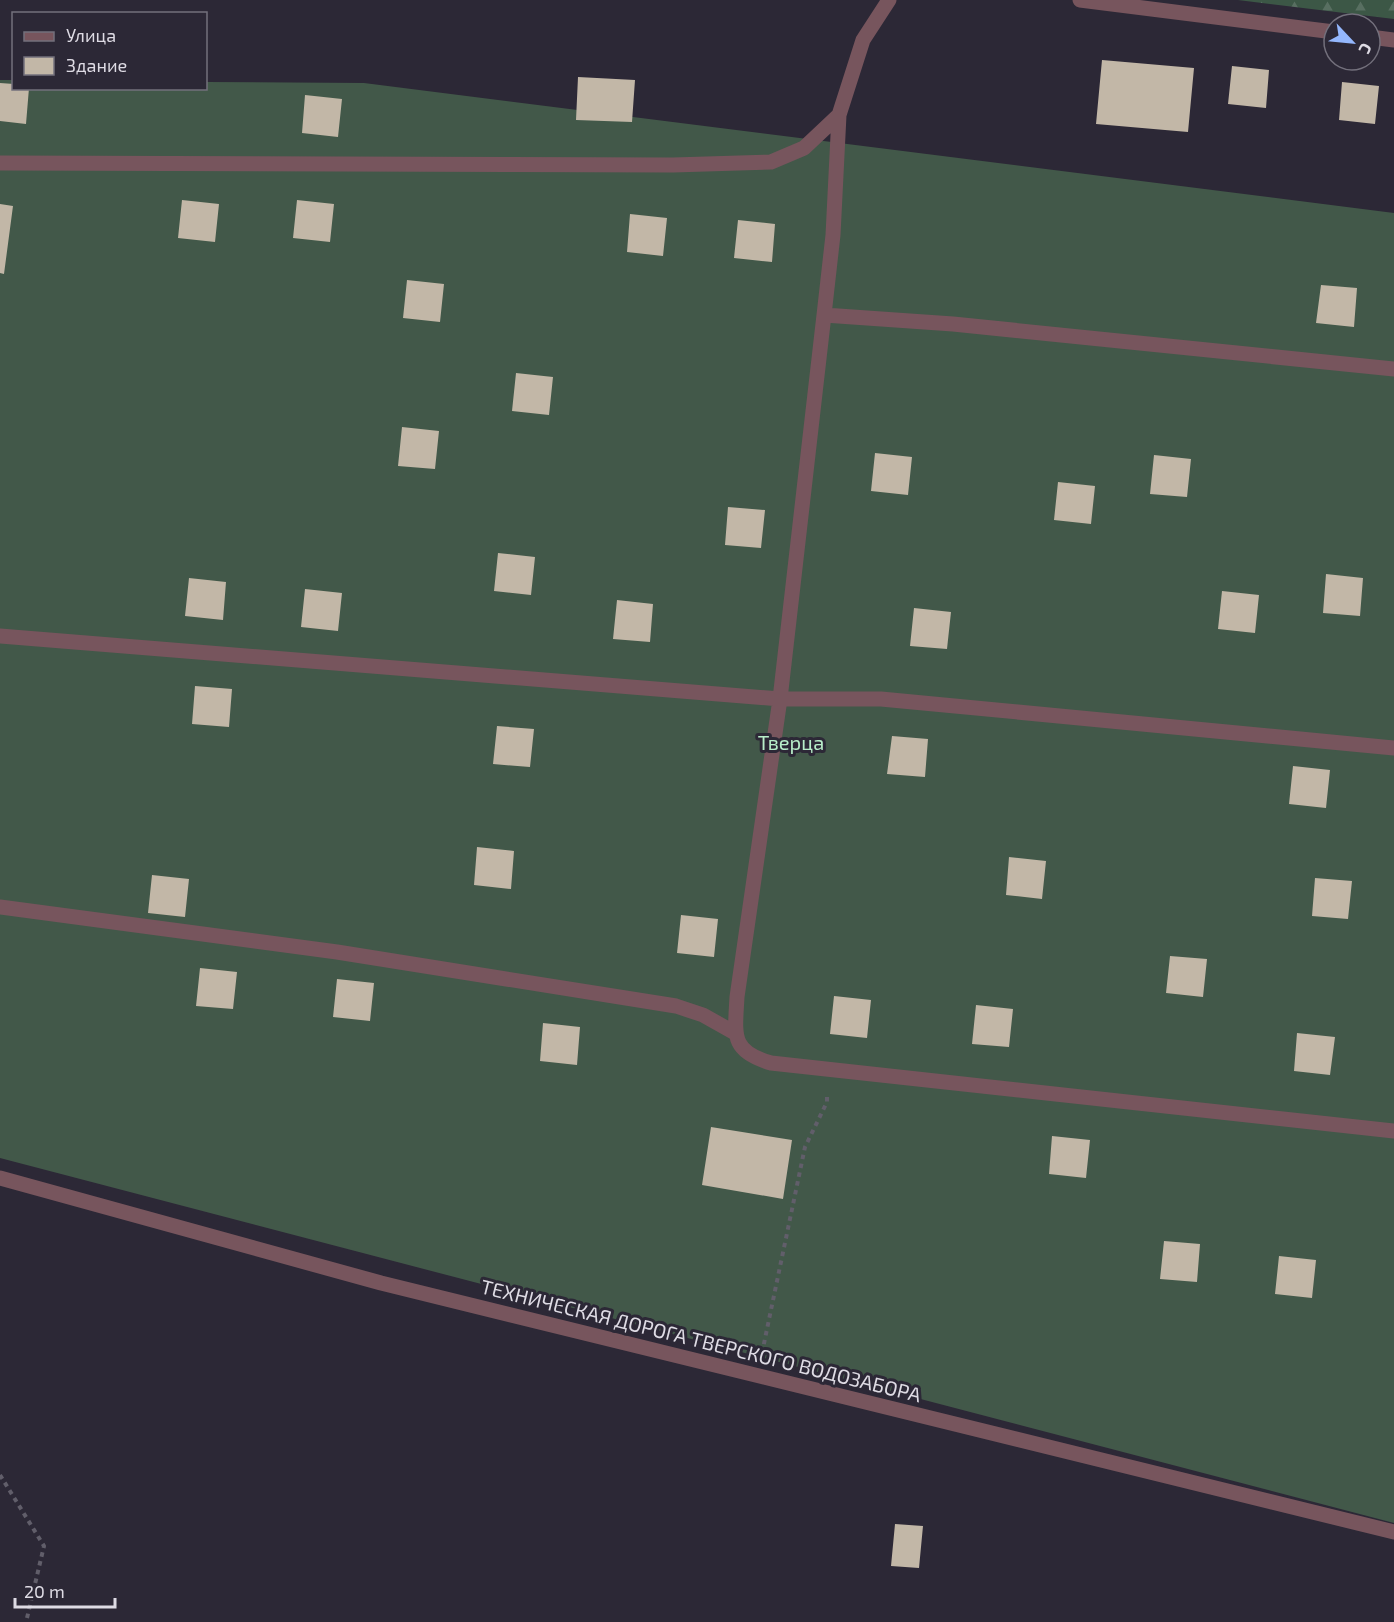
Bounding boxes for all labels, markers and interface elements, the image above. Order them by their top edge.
legend [12,12,207,90]
north arrow [1322,12,1382,72]
text: Улица [66,24,116,46]
text: С [1355,40,1377,57]
text: Здание [66,54,127,76]
park label: Тверца [758,730,824,754]
street label: ТЕХНИЧЕСКАЯ ДОРОГА ТВЕРСКОГО ВОДОЗАБОРА [478,1274,925,1407]
scale bar [15,1571,116,1609]
text: 20 m [24,1580,65,1602]

